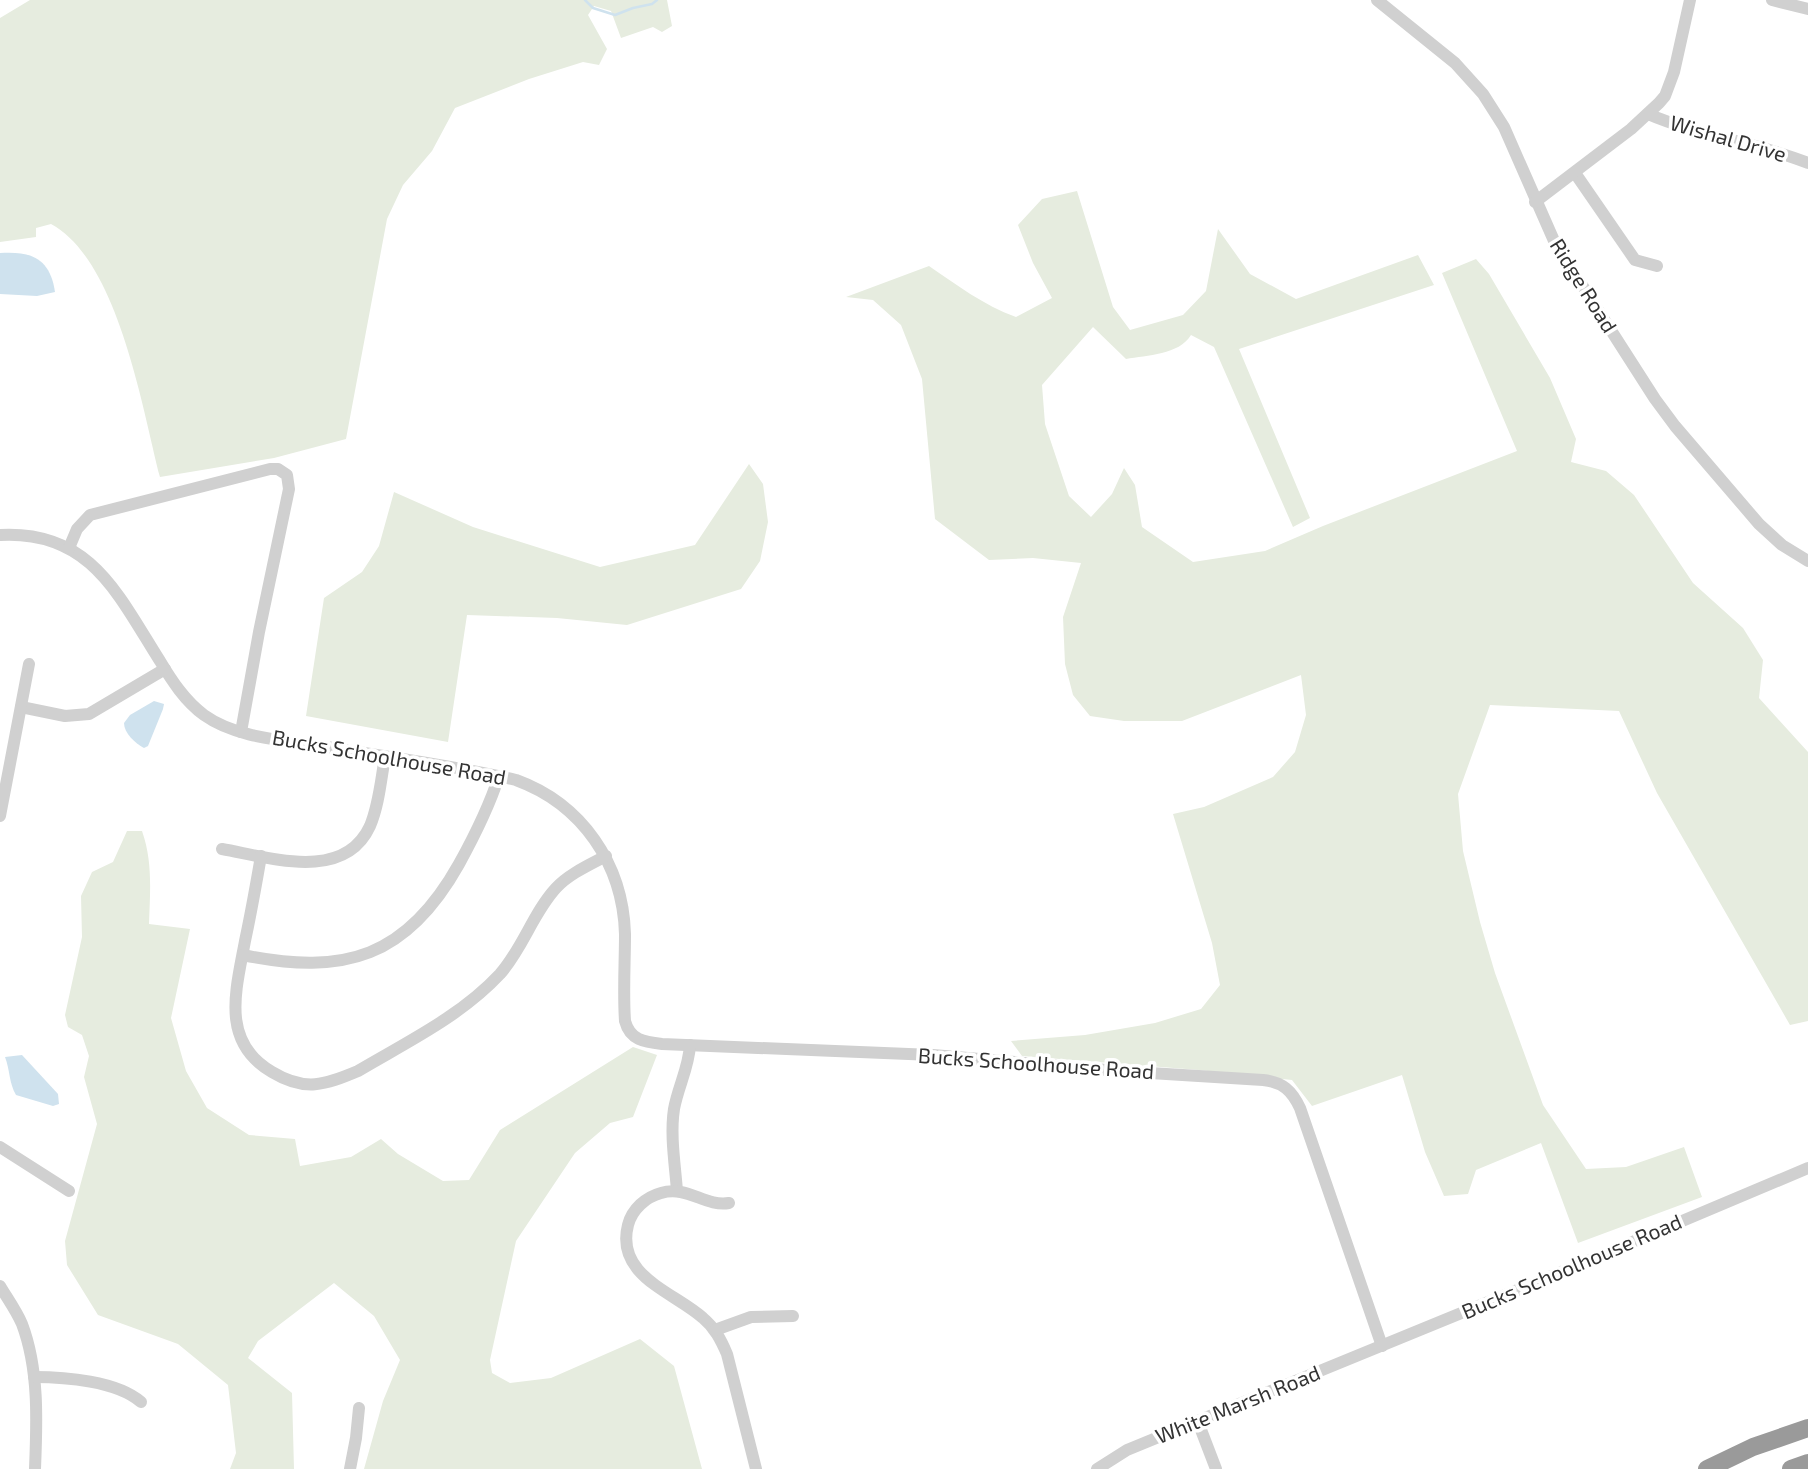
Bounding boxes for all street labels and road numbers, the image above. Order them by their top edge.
street label: Wishal Drive [1667,109,1789,166]
street label: Ridge Road [1546,234,1623,337]
street label: Bucks Schoolhouse Road [271,724,508,789]
street label: Bucks Schoolhouse Road [917,1042,1155,1083]
street label: Bucks Schoolhouse Road [1458,1208,1685,1323]
street label: White Marsh Road [1151,1359,1324,1448]

